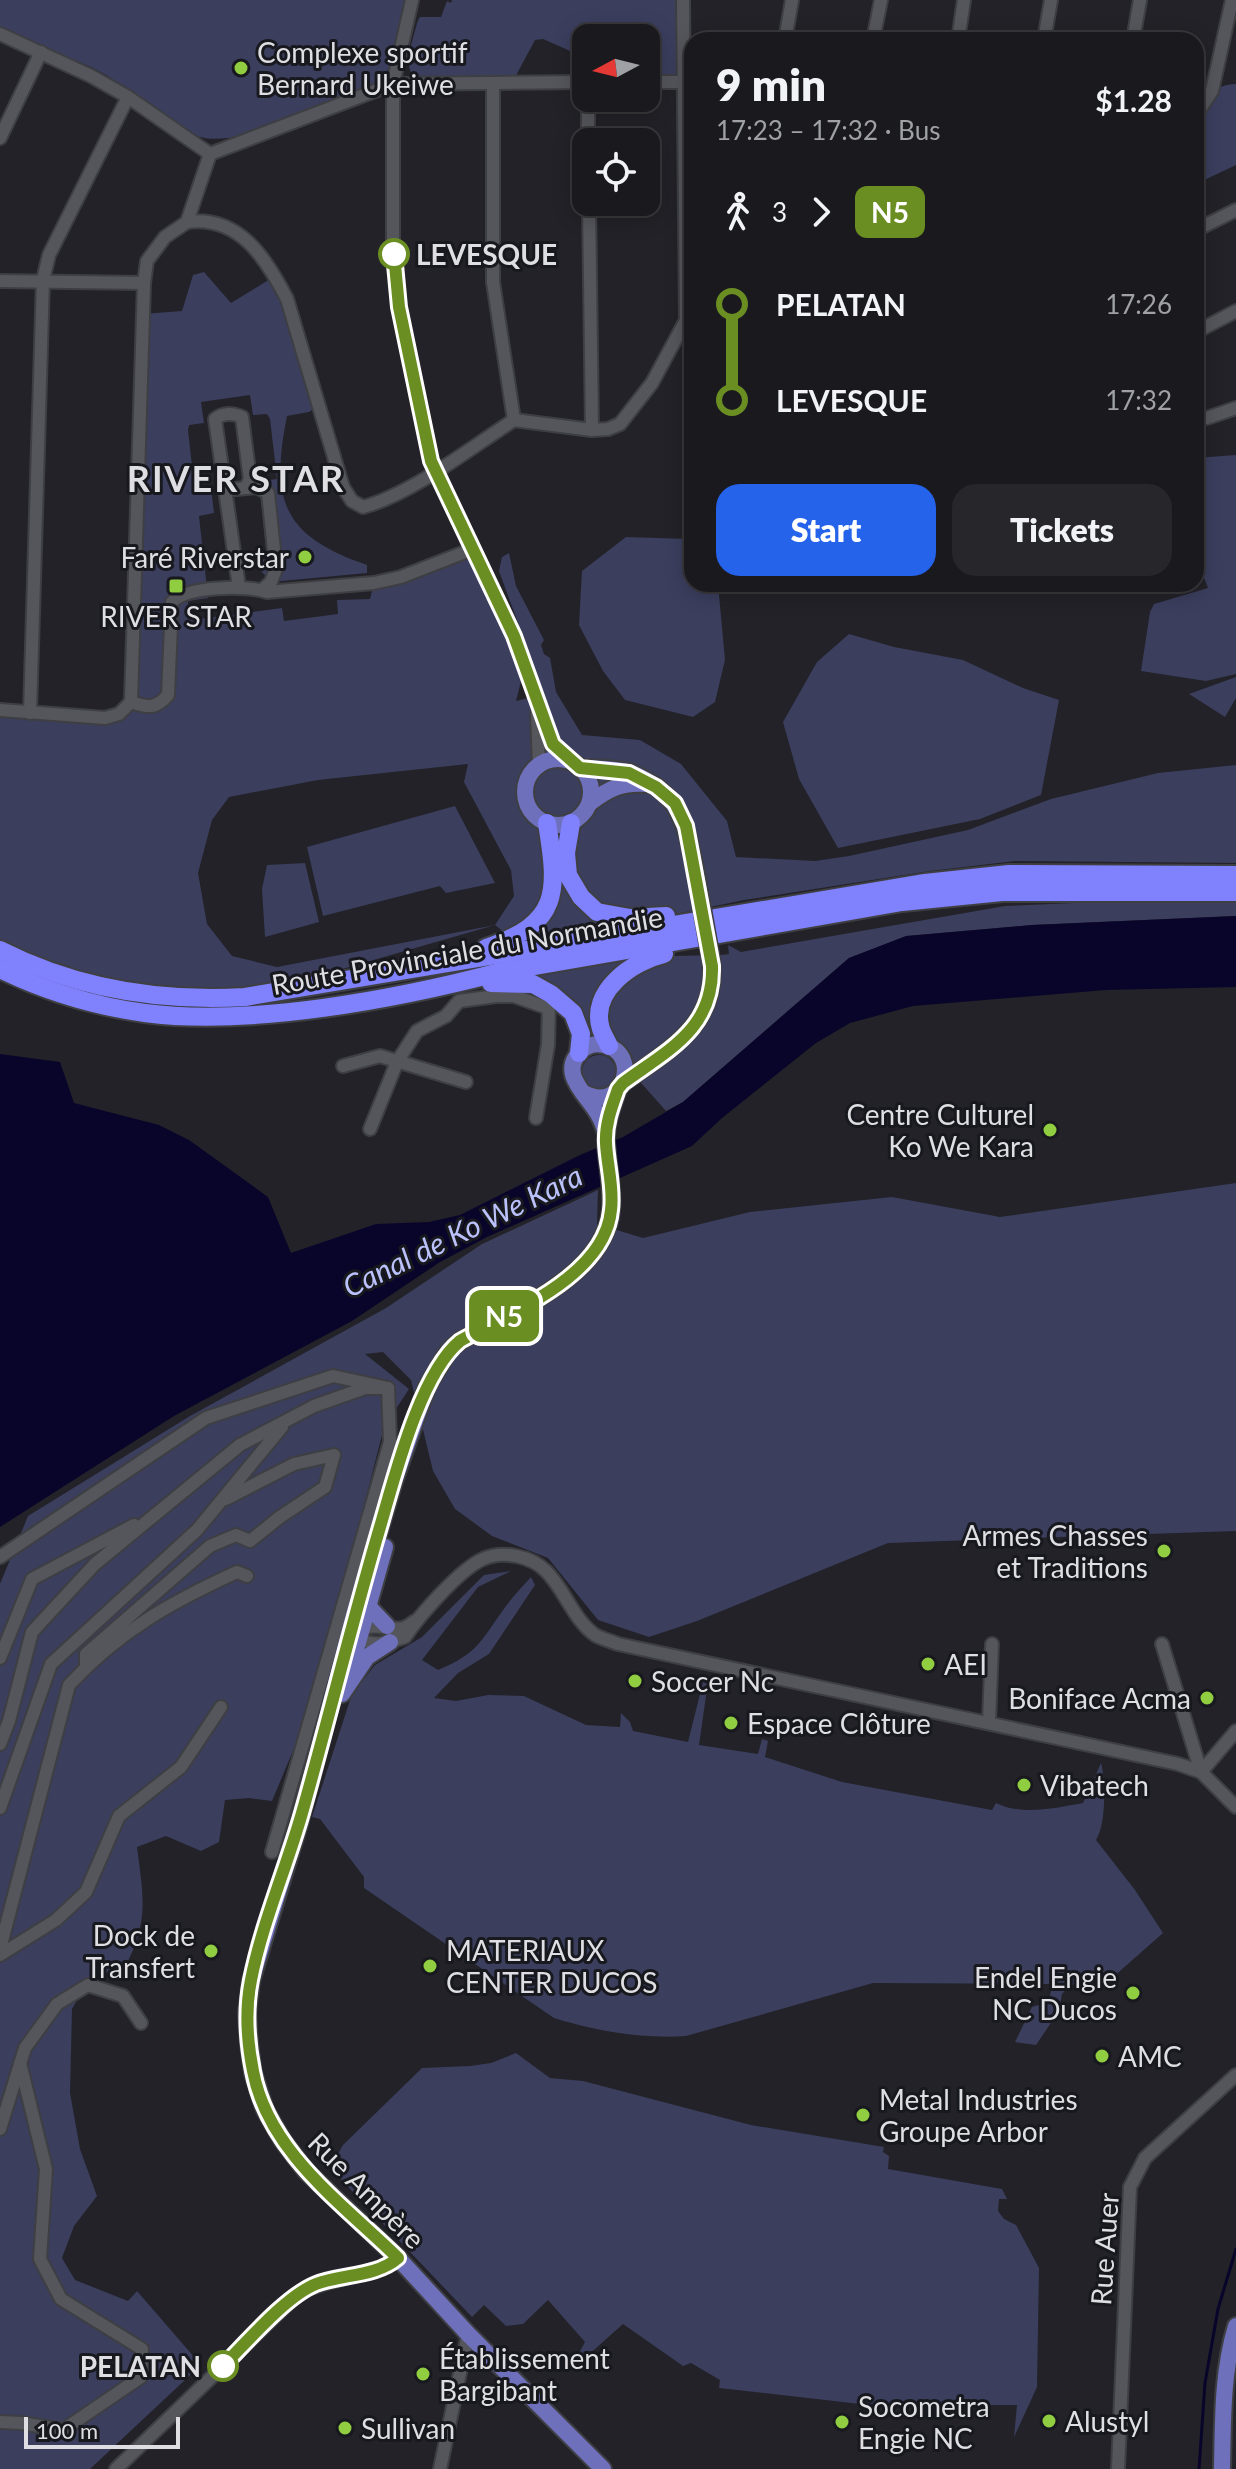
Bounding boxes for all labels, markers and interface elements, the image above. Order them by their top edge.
north arrow [572,24,660,112]
map controls [572,24,660,216]
place label: Complexe sportif Bernard Ukeiwe [257,35,468,101]
text: 9 min [716,58,826,110]
marker: Complexe sportif Bernard Ukeiwe [232,59,250,77]
text: $1.28 [1095,82,1172,118]
text: 17:23 – 17:32 · Bus [716,114,940,146]
button: locate [572,128,660,216]
icon: walk [716,190,760,234]
icon: forward [799,190,843,234]
text: N5 [871,195,909,229]
text: 3 [772,196,787,228]
place label: LEVESQUE [416,237,557,271]
marker: LEVESQUE [379,239,409,269]
text: PELATAN [776,286,906,322]
text: 17:26 [1105,288,1172,320]
text: LEVESQUE [776,382,927,418]
text: 17:32 [1105,384,1172,416]
district label: RIVER STAR [127,456,345,500]
button: Start [716,484,936,576]
button: Tickets [952,484,1172,576]
place label: Faré Riverstar [120,540,289,574]
marker: Faré Riverstar [296,548,314,566]
marker: RIVER STAR [167,577,185,595]
place label: RIVER STAR [100,599,252,633]
street label: Route Provinciale du Normandie [269,899,665,1001]
place label: Centre Culturel Ko We Kara [846,1097,1034,1163]
marker: Centre Culturel Ko We Kara [1041,1121,1059,1139]
water label: Canal de Ko We Kara [336,1156,588,1304]
line badge: N5 [468,1290,540,1342]
text: N5 [485,1299,523,1333]
place label: Armes Chasses et Traditions [962,1518,1148,1584]
marker: Armes Chasses et Traditions [1155,1542,1173,1560]
place label: AEI [944,1647,987,1681]
marker: AEI [919,1655,937,1673]
place label: Soccer Nc [651,1664,774,1698]
marker: Soccer Nc [626,1672,644,1690]
place label: Boniface Acma [1008,1681,1191,1715]
marker: Boniface Acma [1198,1689,1216,1707]
place label: Espace Clôture [747,1706,931,1740]
marker: Espace Clôture [722,1714,740,1732]
place label: Vibatech [1040,1768,1149,1802]
marker: Vibatech [1015,1776,1033,1794]
place label: Dock de Transfert [86,1918,195,1984]
place label: MATERIAUX CENTER DUCOS [446,1933,657,1999]
marker: Dock de Transfert [202,1942,220,1960]
marker: MATERIAUX CENTER DUCOS [421,1957,439,1975]
place label: Endel Engie NC Ducos [974,1960,1117,2026]
marker: Endel Engie NC Ducos [1124,1984,1142,2002]
place label: AMC [1118,2039,1182,2073]
marker: AMC [1093,2047,1111,2065]
place label: Metal Industries Groupe Arbor [879,2082,1078,2148]
marker: Metal Industries Groupe Arbor [854,2106,872,2124]
street label: Rue Ampère [302,2125,432,2255]
street label: Rue Auer [1083,2192,1125,2306]
place label: Établissement Bargibant [439,2341,610,2407]
place label: PELATAN [80,2349,201,2383]
marker: PELATAN [208,2351,238,2381]
marker: Établissement Bargibant [414,2365,432,2383]
place label: Socometra Engie NC [858,2389,990,2455]
place label: Alustyl [1065,2404,1149,2438]
place label: Sullivan [361,2411,455,2445]
marker: Alustyl [1040,2412,1058,2430]
scale bar [24,2413,180,2449]
marker: Socometra Engie NC [833,2413,851,2431]
text: 100 m [36,2417,98,2444]
marker: Sullivan [336,2419,354,2437]

